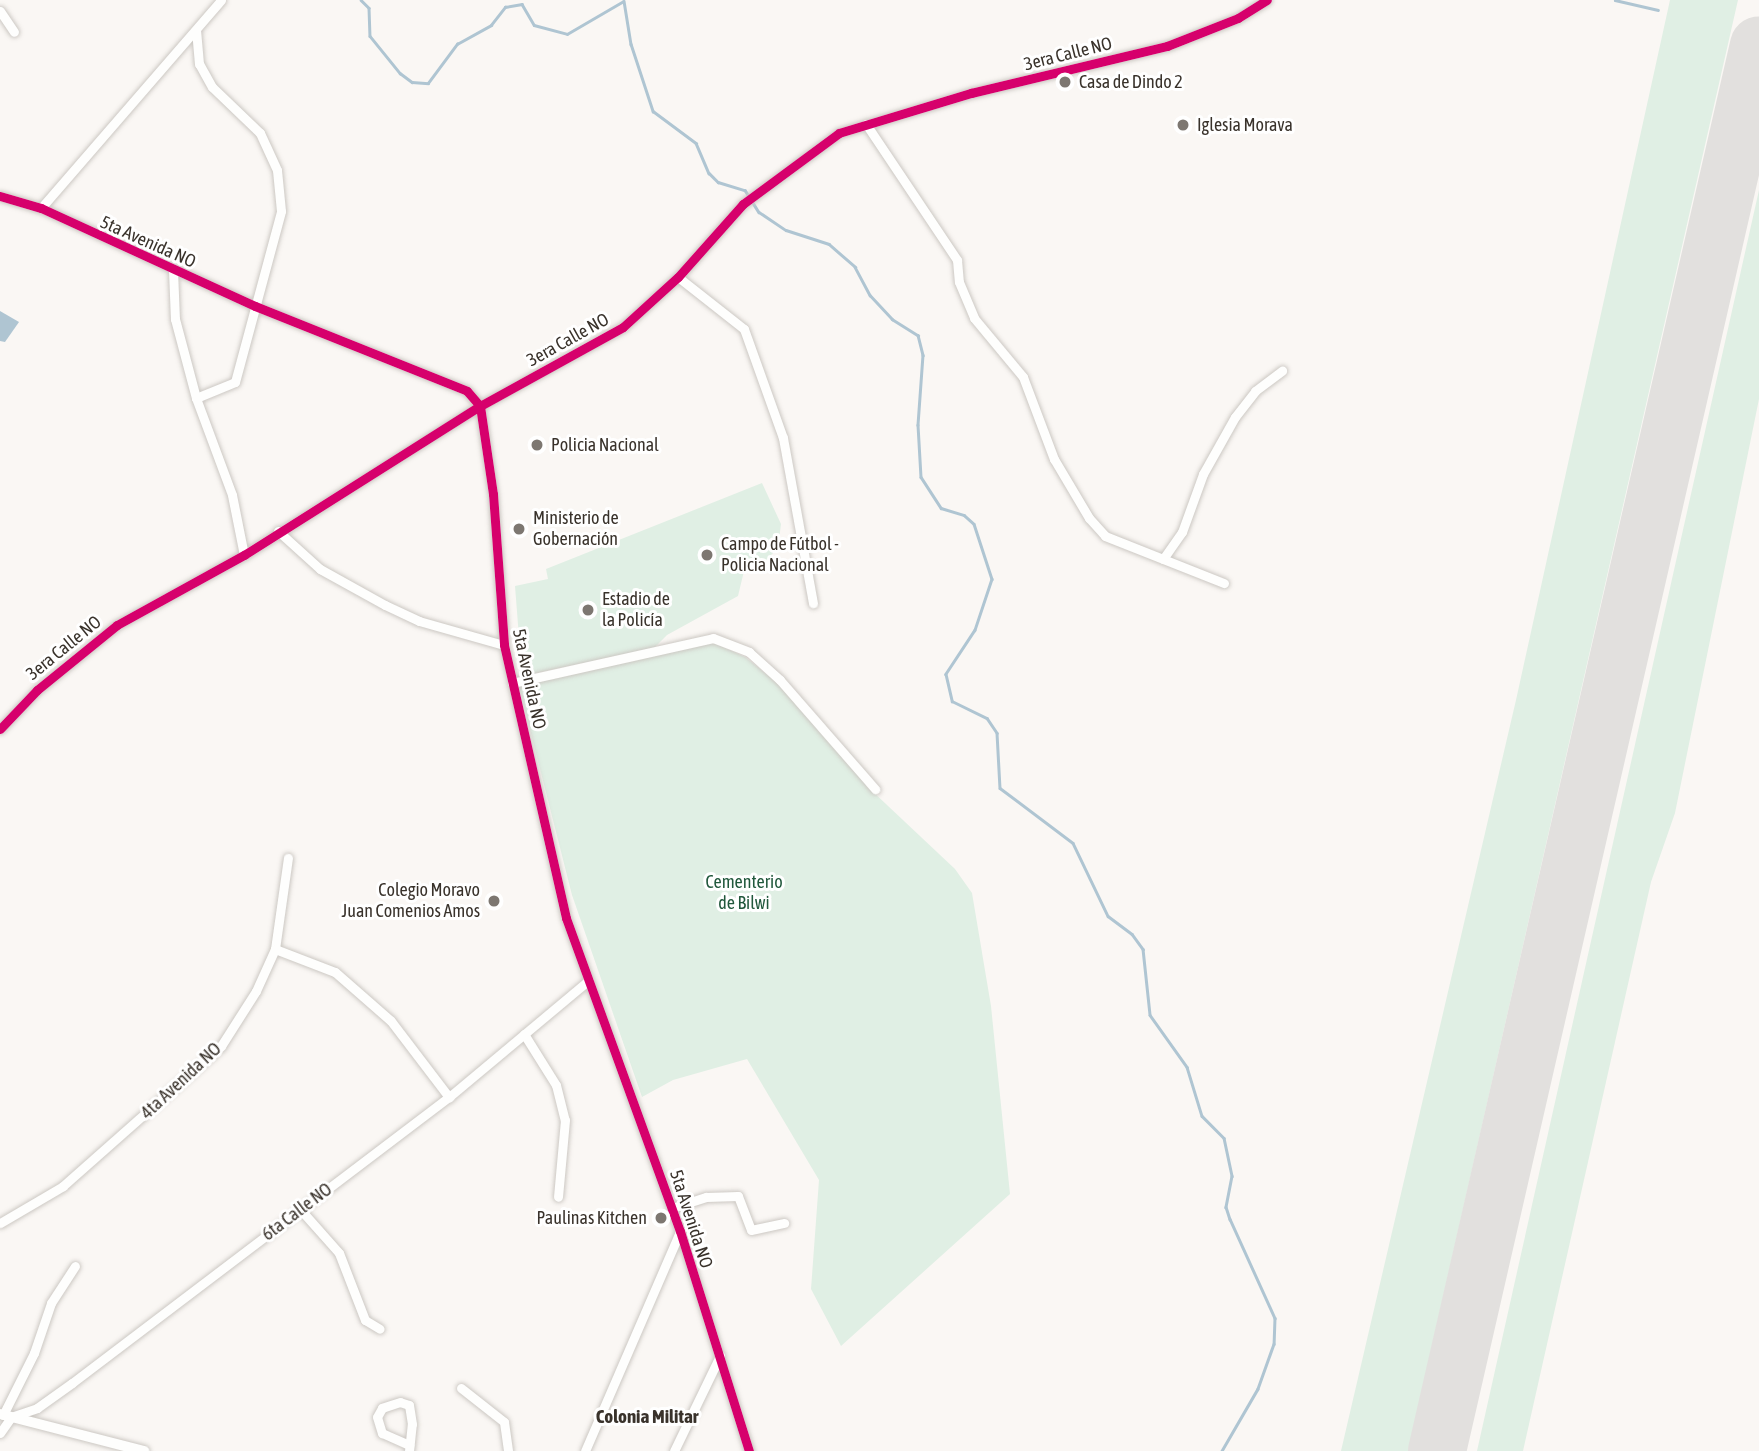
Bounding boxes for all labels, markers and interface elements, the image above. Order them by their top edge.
street label: 3era Calle NO [1022,33,1114,75]
place label: Casa de Dindo 2 [1079,71,1183,93]
marker: Casa de Dindo 2 [1057,74,1073,90]
place label: Iglesia Morava [1197,114,1293,136]
marker: Iglesia Morava [1175,117,1191,133]
street label: 5ta Avenida NO [97,211,199,273]
street label: 3era Calle NO [523,309,613,371]
place label: Policia Nacional [551,434,659,456]
marker: Policia Nacional [529,437,545,453]
place label: Ministerio de Gobernación [533,508,619,550]
marker: Ministerio de Gobernación [511,521,527,537]
place label: Campo de Fútbol - Policia Nacional [721,534,839,576]
marker: Campo de Fútbol - Policia Nacional [699,547,715,563]
place label: Estadio de la Policía [602,589,670,632]
marker: Estadio de la Policía [580,602,596,618]
street label: 3era Calle NO [22,611,106,685]
street label: 5ta Avenida NO [508,627,550,731]
park label: Cementerio de Bilwi [705,872,783,914]
place label: Colegio Moravo Juan Comenios Amos [342,880,480,922]
marker: Colegio Moravo Juan Comenios Amos [486,893,502,909]
street label: 4ta Avenida NO [136,1038,226,1124]
street label: 5ta Avenida NO [665,1167,717,1271]
street label: 6ta Calle NO [258,1179,336,1245]
place label: Paulinas Kitchen [536,1207,647,1229]
marker: Paulinas Kitchen [653,1210,669,1226]
district label: Colonia Militar [596,1406,698,1428]

